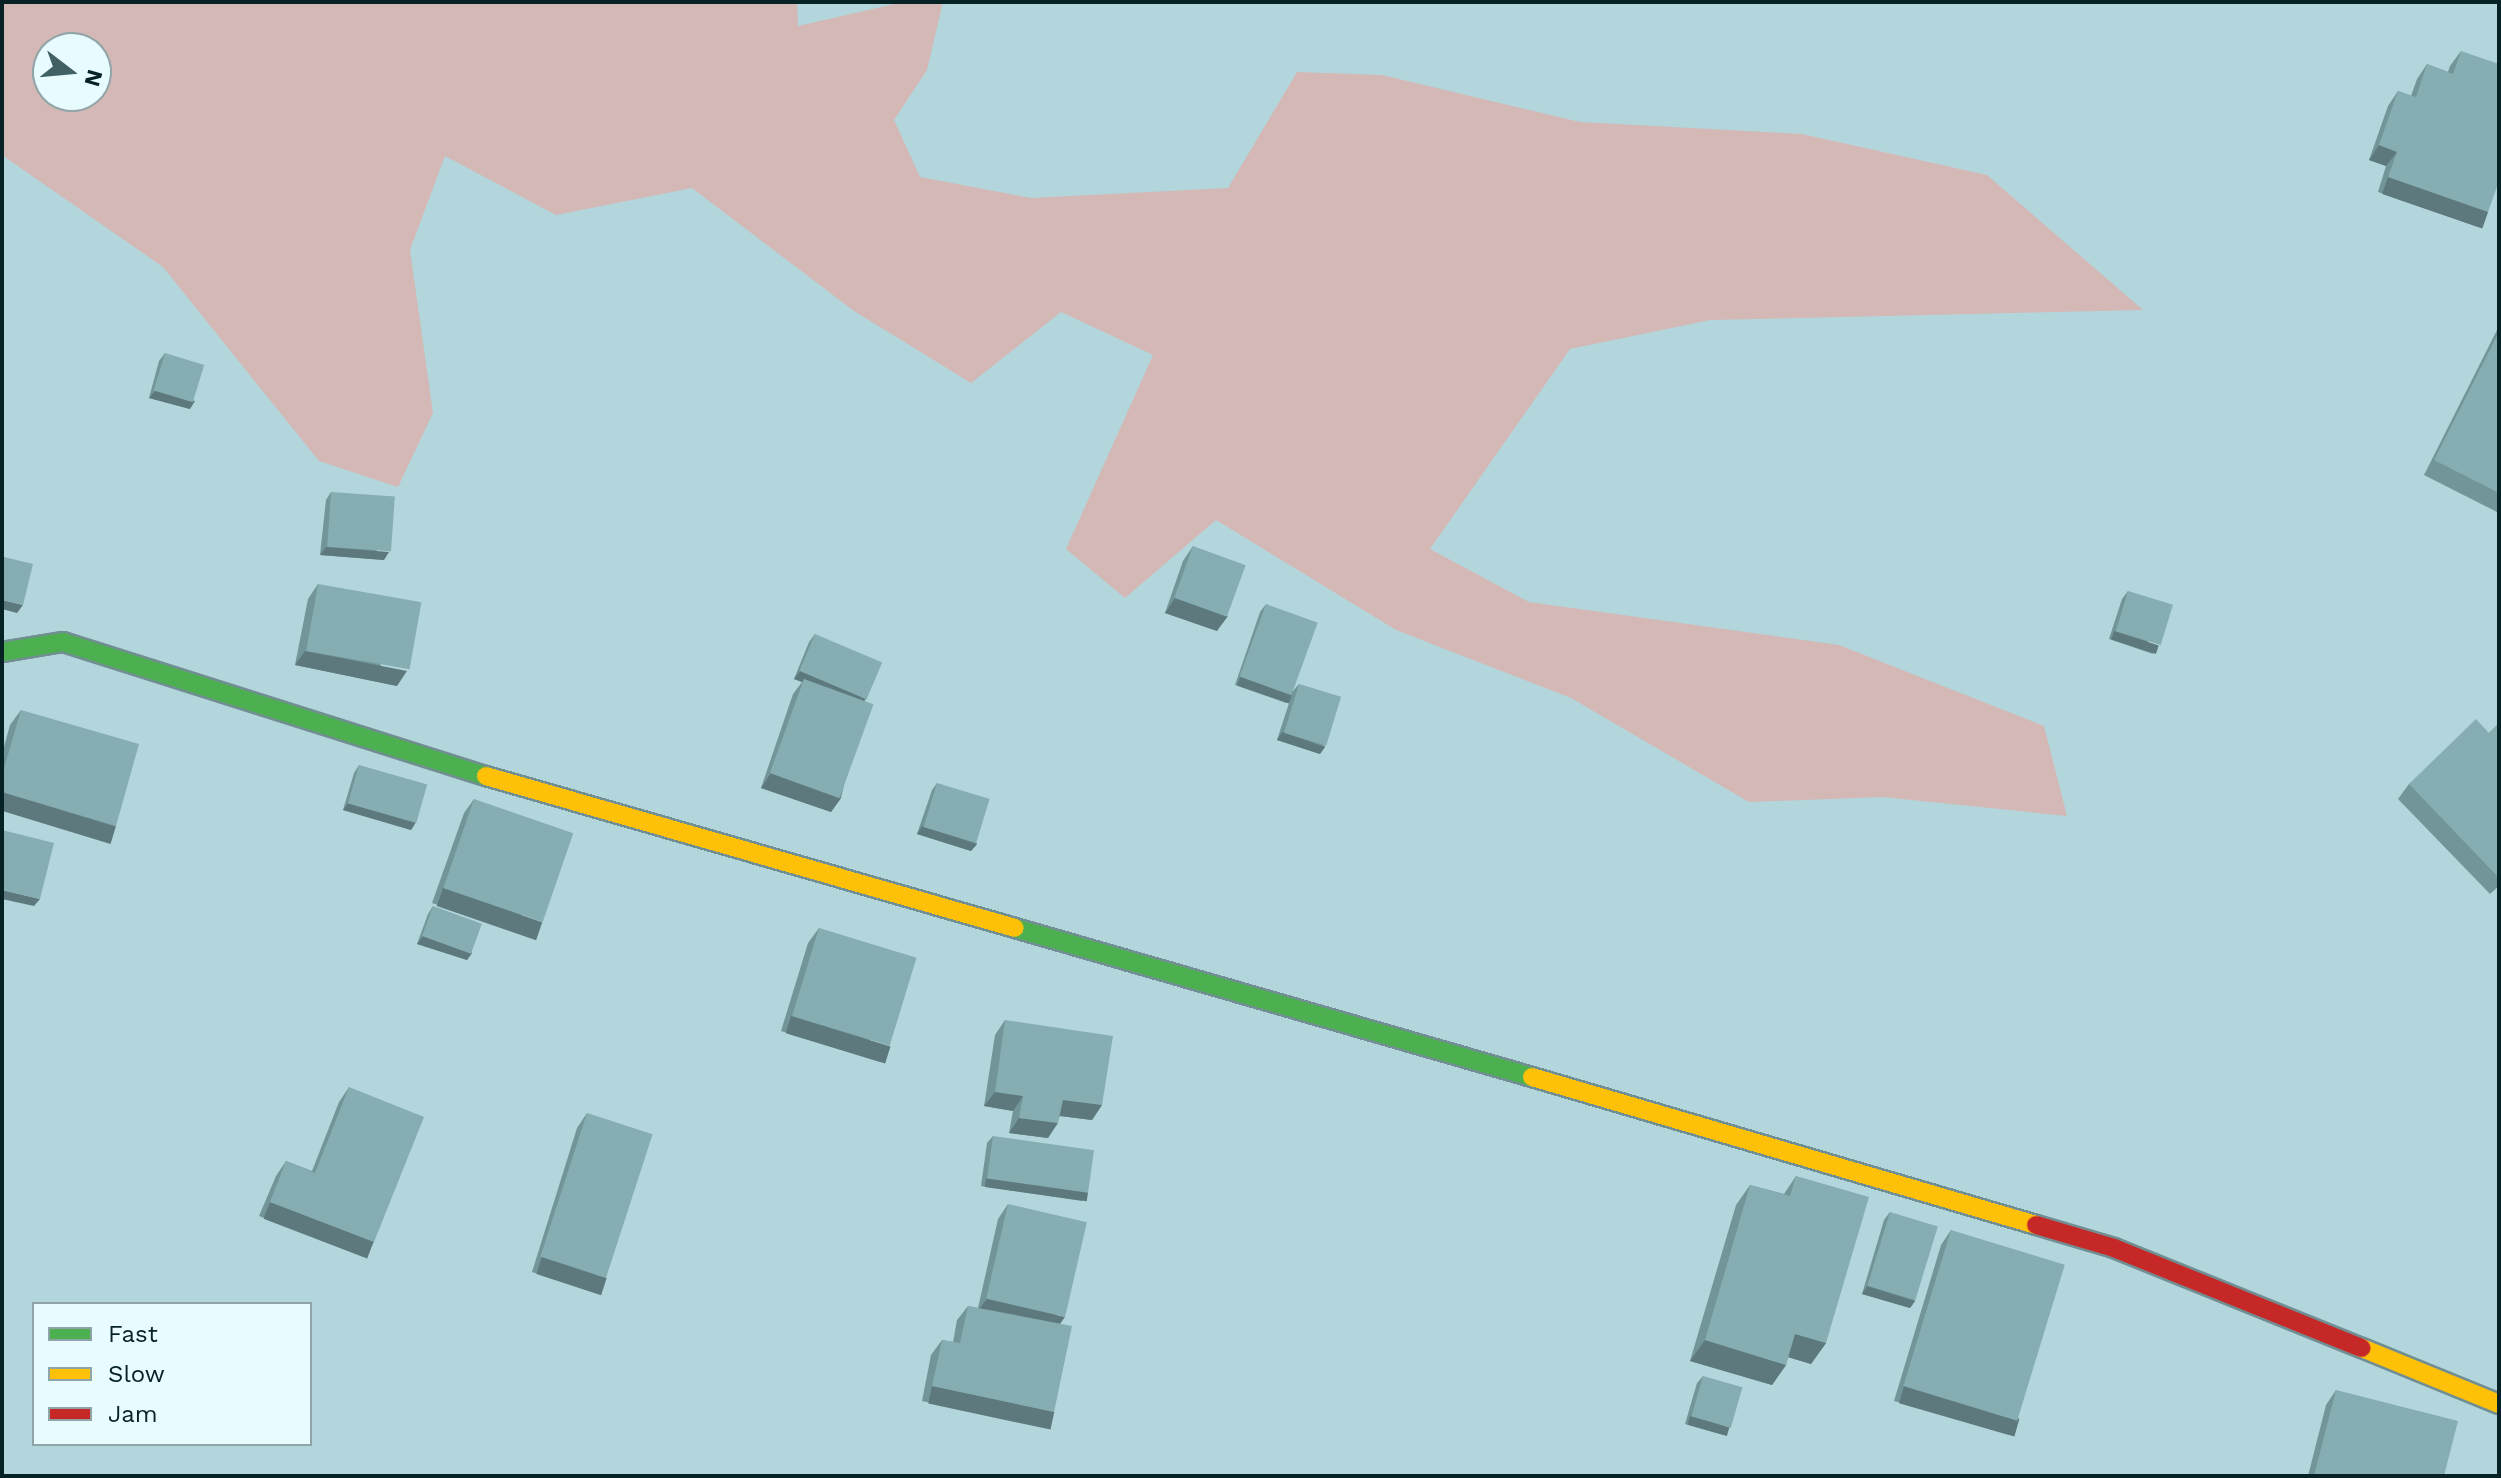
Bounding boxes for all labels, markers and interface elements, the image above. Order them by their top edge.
north arrow [32,32,112,112]
text: N [79,67,108,89]
legend [32,1302,312,1446]
text: Fast [108,1320,158,1348]
text: Slow [108,1360,165,1388]
text: Jam [108,1400,158,1428]

